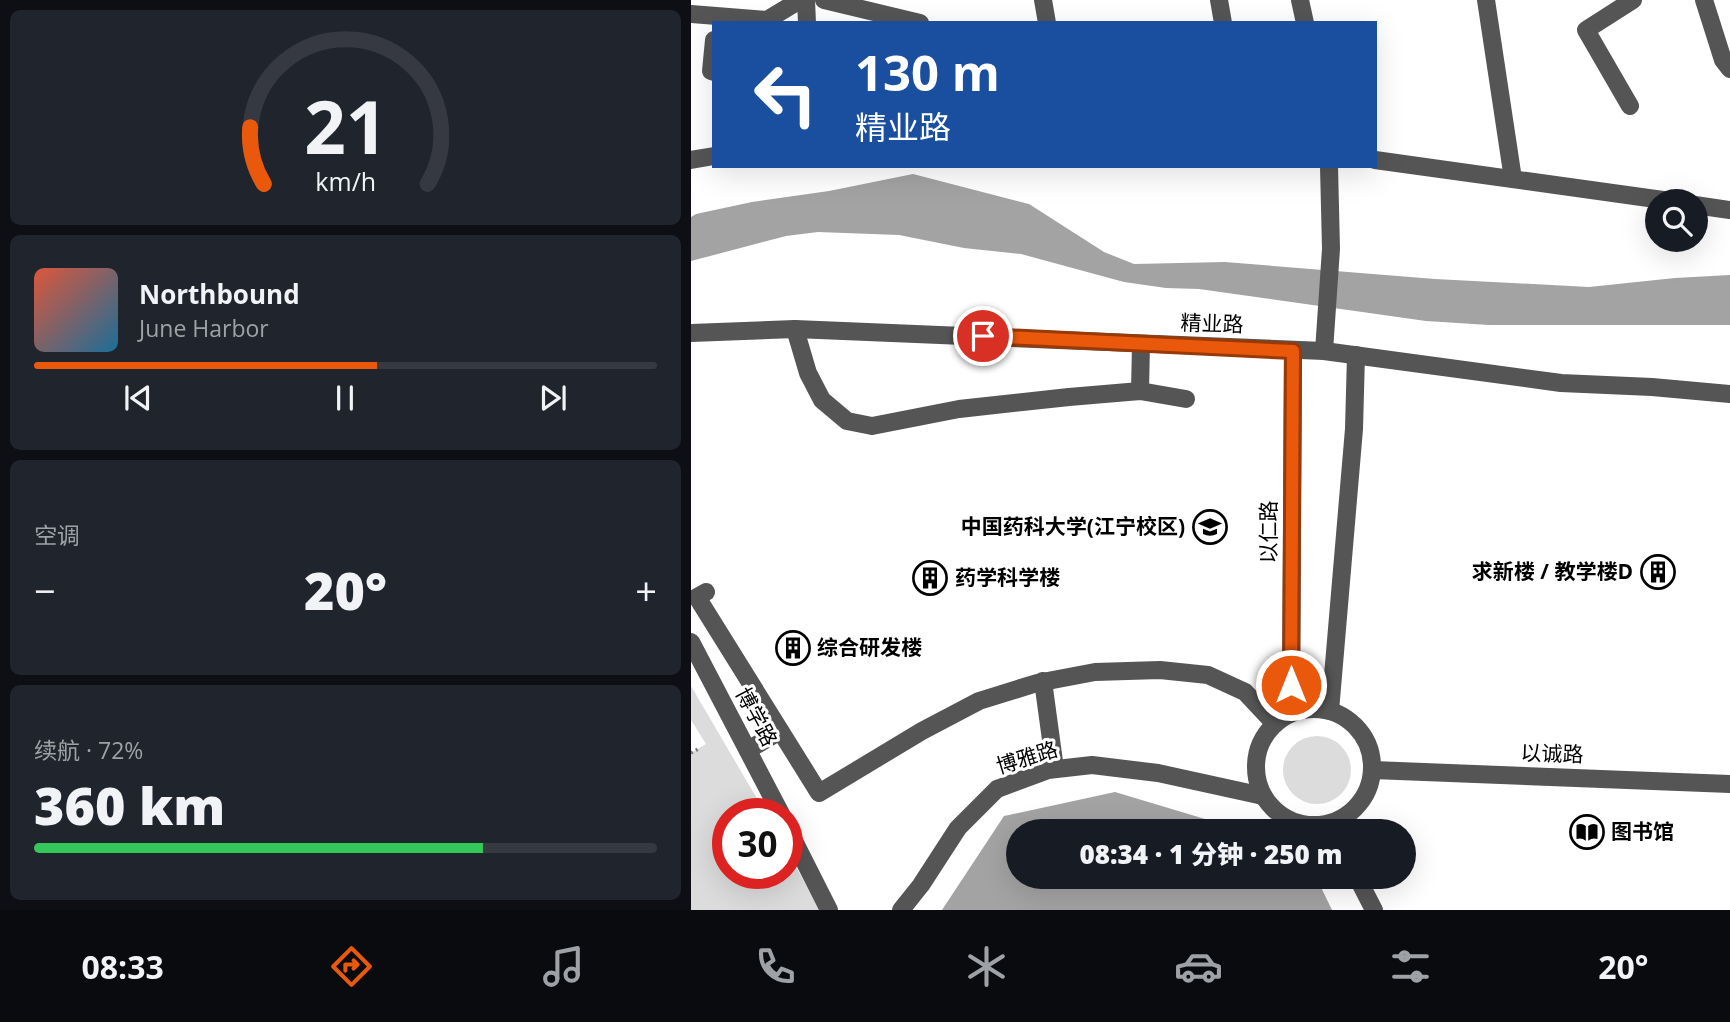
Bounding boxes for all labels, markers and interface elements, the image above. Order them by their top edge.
text: 130 m [855,39,1000,105]
icon: left [740,49,831,140]
text: 21 [304,76,387,175]
text: 精业路 [855,105,951,148]
text: km/h [315,163,376,197]
map controls [1645,189,1708,252]
button: search [1645,189,1708,252]
text: Northbound [139,276,300,312]
pin [953,306,1013,366]
street label: 精业路 [1180,308,1244,338]
text: June Harbor [139,312,269,344]
icon: arrive [964,317,1002,355]
icon: previous [119,379,157,417]
icon: pause [326,379,364,417]
icon: next [534,379,572,417]
street label: 以仁路 [1254,501,1282,564]
school or university icon: 中国药科大学(江宁校区) [1191,508,1229,546]
place label: 中国药科大学(江宁校区) [961,512,1185,540]
text: 空调 [34,519,80,551]
building icon: 求新楼 / 教学楼D [1639,553,1677,591]
text: 20° [304,554,387,625]
place label: 求新楼 / 教学楼D [1472,557,1633,585]
building icon: 药学科学楼 [911,559,949,597]
place label: 药学科学楼 [955,563,1060,591]
text: − [34,564,56,616]
text: + [635,564,657,616]
building icon: 综合研发楼 [774,629,812,667]
place label: 综合研发楼 [817,633,922,661]
position arrow [1254,648,1328,722]
street label: 博学路 [730,682,784,751]
text: 续航 · 72% [34,734,143,766]
street label: 博雅路 [992,734,1061,780]
street label: 以诚路 [1520,738,1584,768]
text: 360 km [34,769,225,840]
speed limit sign: 30 [712,798,803,889]
library icon: 图书馆 [1568,813,1606,851]
place label: 图书馆 [1611,817,1674,845]
text: 08:34 · 1 分钟 · 250 m [1080,836,1342,872]
icon: directions [327,942,376,991]
icon: music [539,942,588,991]
icon: phone [751,942,800,991]
icon: climate [962,942,1011,991]
icon: car [1174,942,1223,991]
icon: filters [1386,942,1435,991]
text: 08:33 [81,945,164,988]
text: 20° [1598,945,1649,988]

